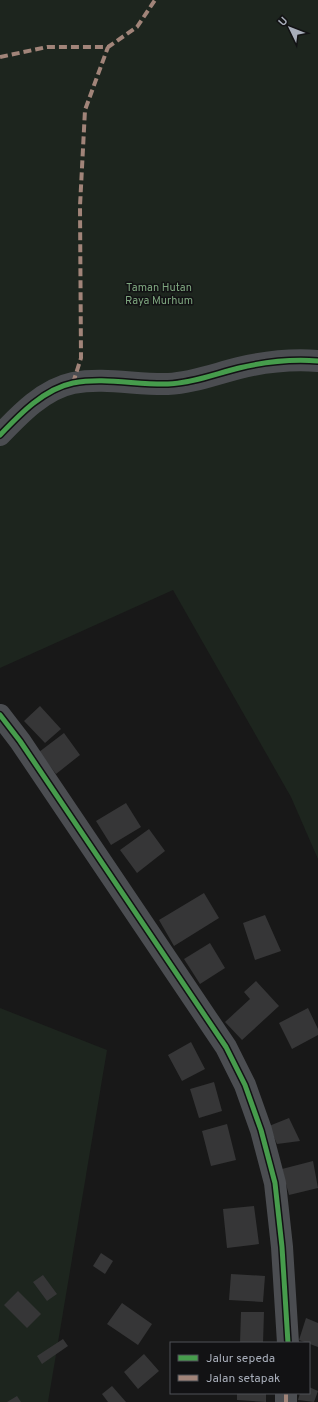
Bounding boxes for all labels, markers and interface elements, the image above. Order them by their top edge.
north arrow [270,8,310,48]
text: U [276,14,291,30]
park label: Taman Hutan Raya Murhum [125,281,193,308]
legend [170,1342,310,1394]
text: Jalur sepeda [206,1351,275,1367]
text: Jalan setapak [206,1371,280,1387]

